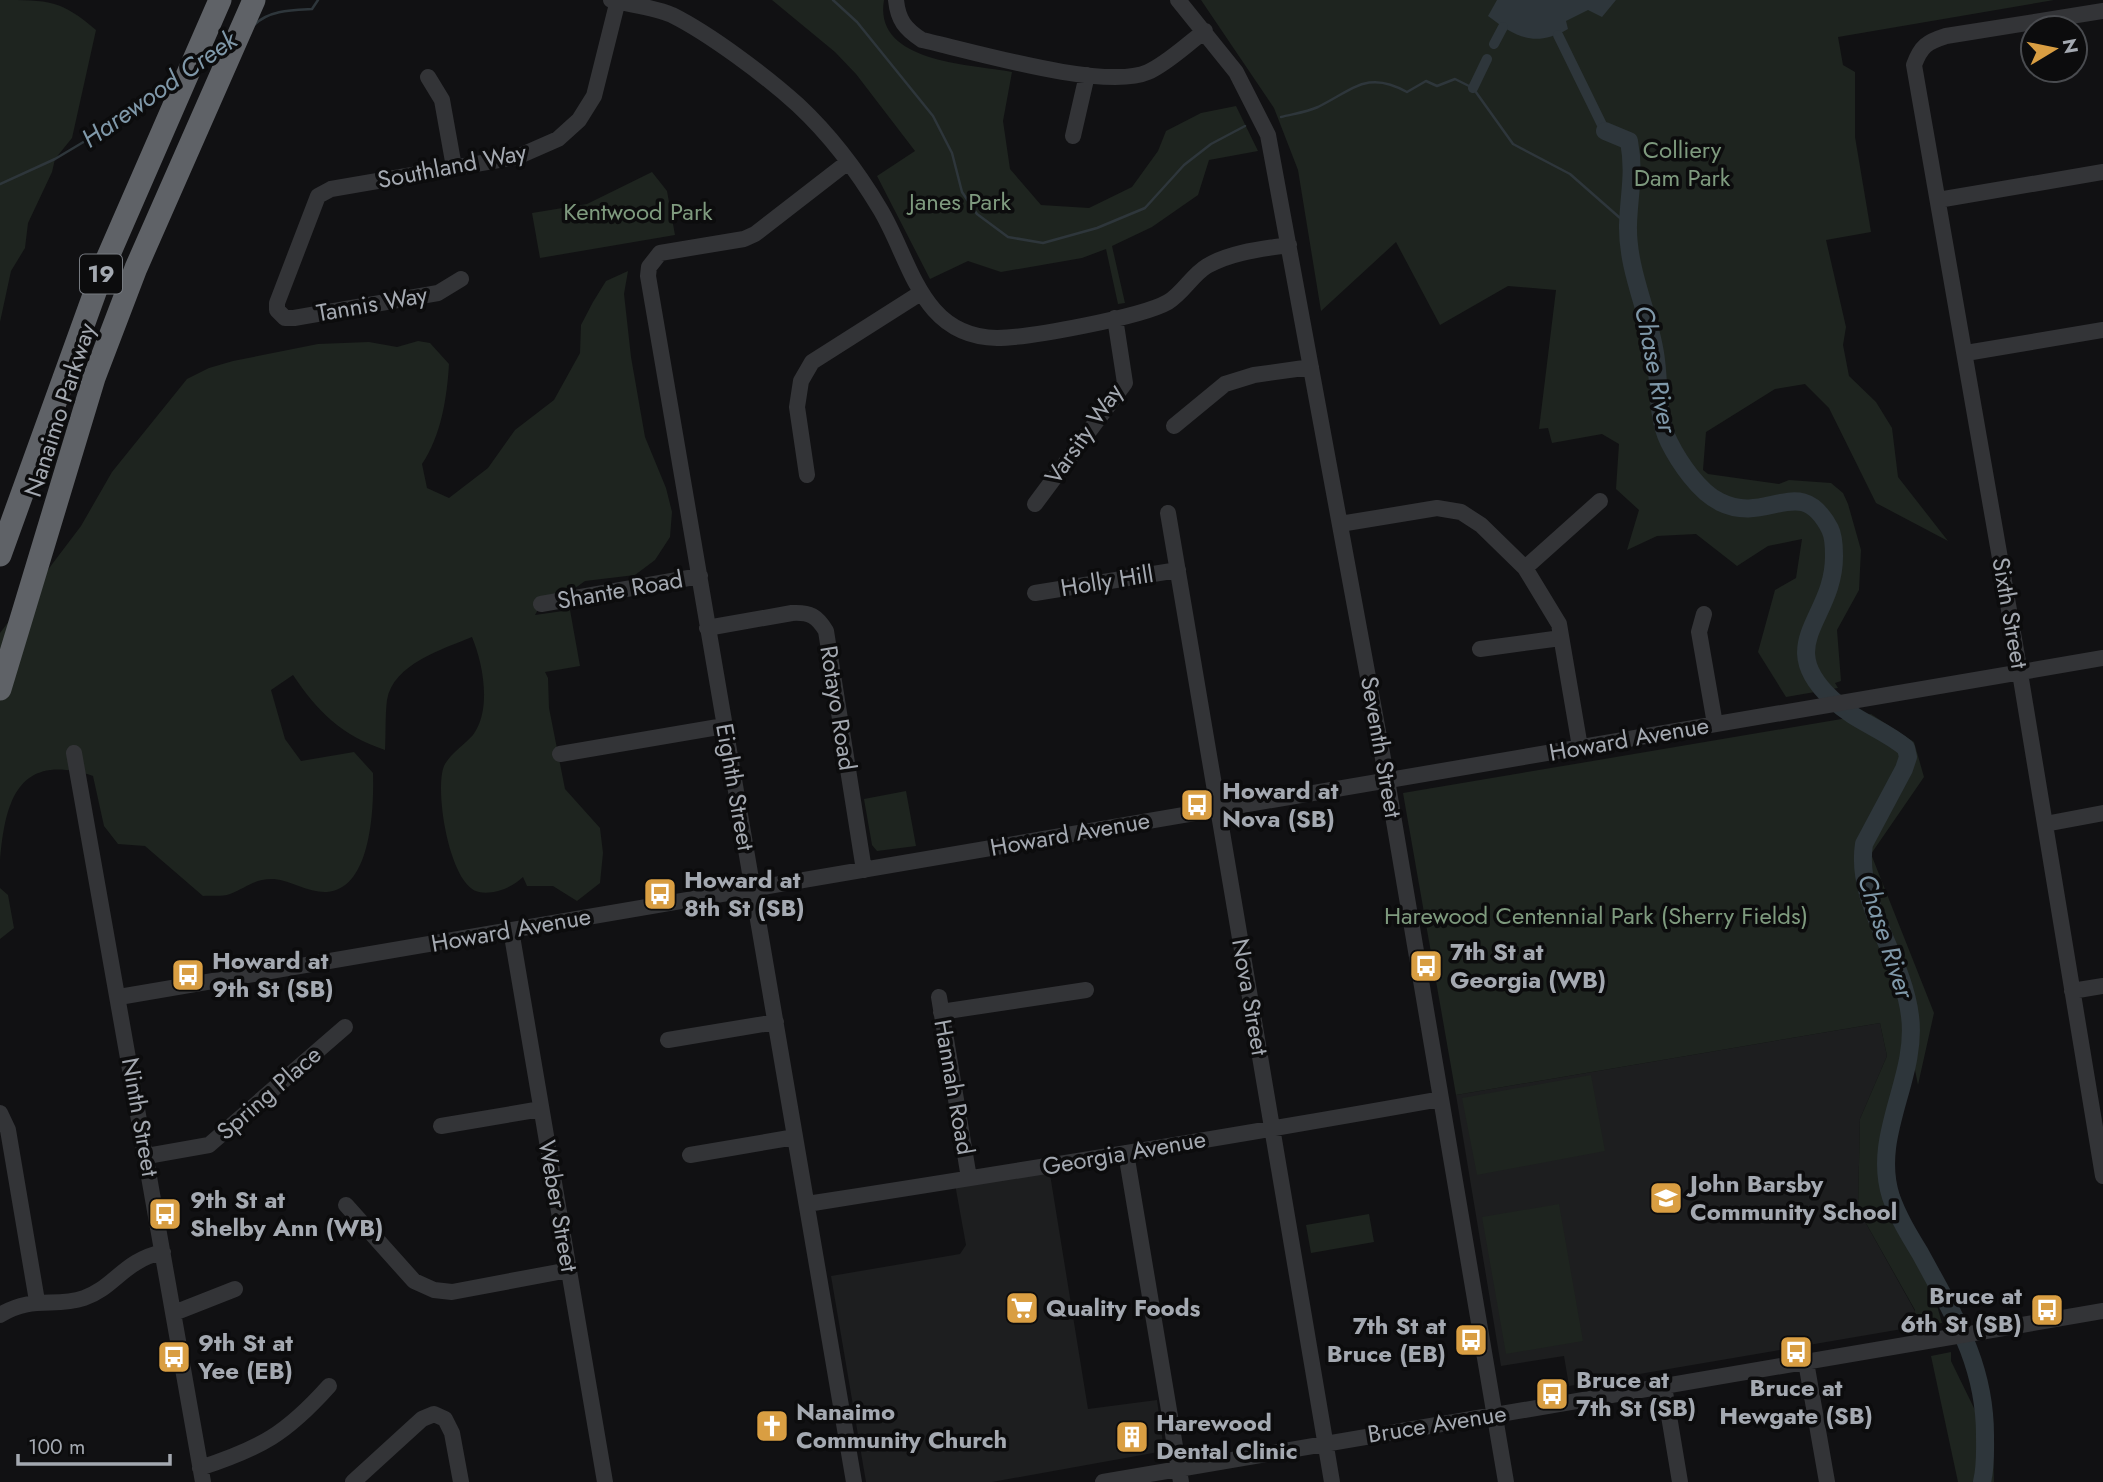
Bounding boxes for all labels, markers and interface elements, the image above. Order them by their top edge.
north arrow [2019,14,2089,84]
water label: Harewood Creek [73,20,246,157]
text: N [2056,36,2085,56]
park label: Colliery Dam Park [1634,132,1731,195]
street label: Southland Way [374,134,530,197]
park label: Janes Park [906,184,1011,219]
park label: Kentwood Park [563,194,713,229]
road number: 19 [80,255,122,294]
street label: Tannis Way [314,276,431,330]
water label: Chase River [1625,302,1687,437]
street label: Nanaimo Parkway [15,318,104,501]
street label: Varsity Way [1036,376,1131,491]
street label: Sixth Street [1984,555,2038,671]
street label: Holly Hill [1058,556,1156,605]
street label: Shante Road [554,561,685,618]
street label: Rotayo Road [811,643,866,773]
street label: Seventh Street [1352,673,1411,821]
street label: Howard Avenue [1546,707,1712,770]
street label: Eighth Street [707,721,764,853]
place label: Howard at Nova (SB) [1222,773,1339,836]
bus stop icon: Howard at Nova (SB) [1178,786,1216,824]
street label: Howard Avenue [987,802,1153,865]
place label: Howard at 8th St (SB) [684,862,805,925]
water label: Chase River [1848,869,1924,1004]
bus stop icon: Howard at 8th St (SB) [641,875,679,913]
street label: Howard Avenue [428,898,594,961]
park label: Harewood Centennial Park (Sherry Fields) [1384,898,1808,933]
place label: 7th St at Georgia (WB) [1450,934,1606,997]
street label: Nova Street [1223,936,1278,1058]
place label: Howard at 9th St (SB) [212,943,334,1006]
bus stop icon: 7th St at Georgia (WB) [1407,947,1445,985]
bus stop icon: Howard at 9th St (SB) [169,956,207,994]
street label: Hannah Road [925,1016,984,1157]
street label: Spring Place [209,1037,329,1148]
street label: Ninth Street [113,1055,168,1179]
street label: Georgia Avenue [1039,1121,1208,1184]
street label: Weber Street [530,1137,587,1275]
place label: John Barsby Community School [1686,1166,1897,1229]
school or university icon: John Barsby Community School [1647,1179,1685,1217]
place label: 9th St at Shelby Ann (WB) [190,1182,383,1245]
bus stop icon: 9th St at Shelby Ann (WB) [146,1195,184,1233]
place label: Bruce at 6th St (SB) [1900,1278,2022,1341]
supermarket icon: Quality Foods [1003,1289,1041,1327]
place label: Quality Foods [1046,1290,1201,1325]
bus stop icon: Bruce at 6th St (SB) [2028,1291,2066,1329]
place label: 7th St at Bruce (EB) [1327,1308,1446,1371]
bus stop icon: 7th St at Bruce (EB) [1452,1321,1490,1359]
place label: 9th St at Yee (EB) [197,1325,293,1388]
bus stop icon: Bruce at Hewgate (SB) [1777,1333,1815,1371]
bus stop icon: 9th St at Yee (EB) [155,1338,193,1376]
place label: Bruce at 7th St (SB) [1576,1362,1696,1425]
place label: Bruce at Hewgate (SB) [1719,1370,1873,1433]
bus stop icon: Bruce at 7th St (SB) [1533,1375,1571,1413]
place label: Nanaimo Community Church [796,1394,1007,1457]
street label: Bruce Avenue [1365,1395,1509,1452]
place label: Harewood Dental Clinic [1156,1405,1298,1468]
church icon: Nanaimo Community Church [753,1407,791,1445]
building icon: Harewood Dental Clinic [1113,1418,1151,1456]
scale bar [18,1422,170,1466]
text: 100 m [28,1432,85,1462]

